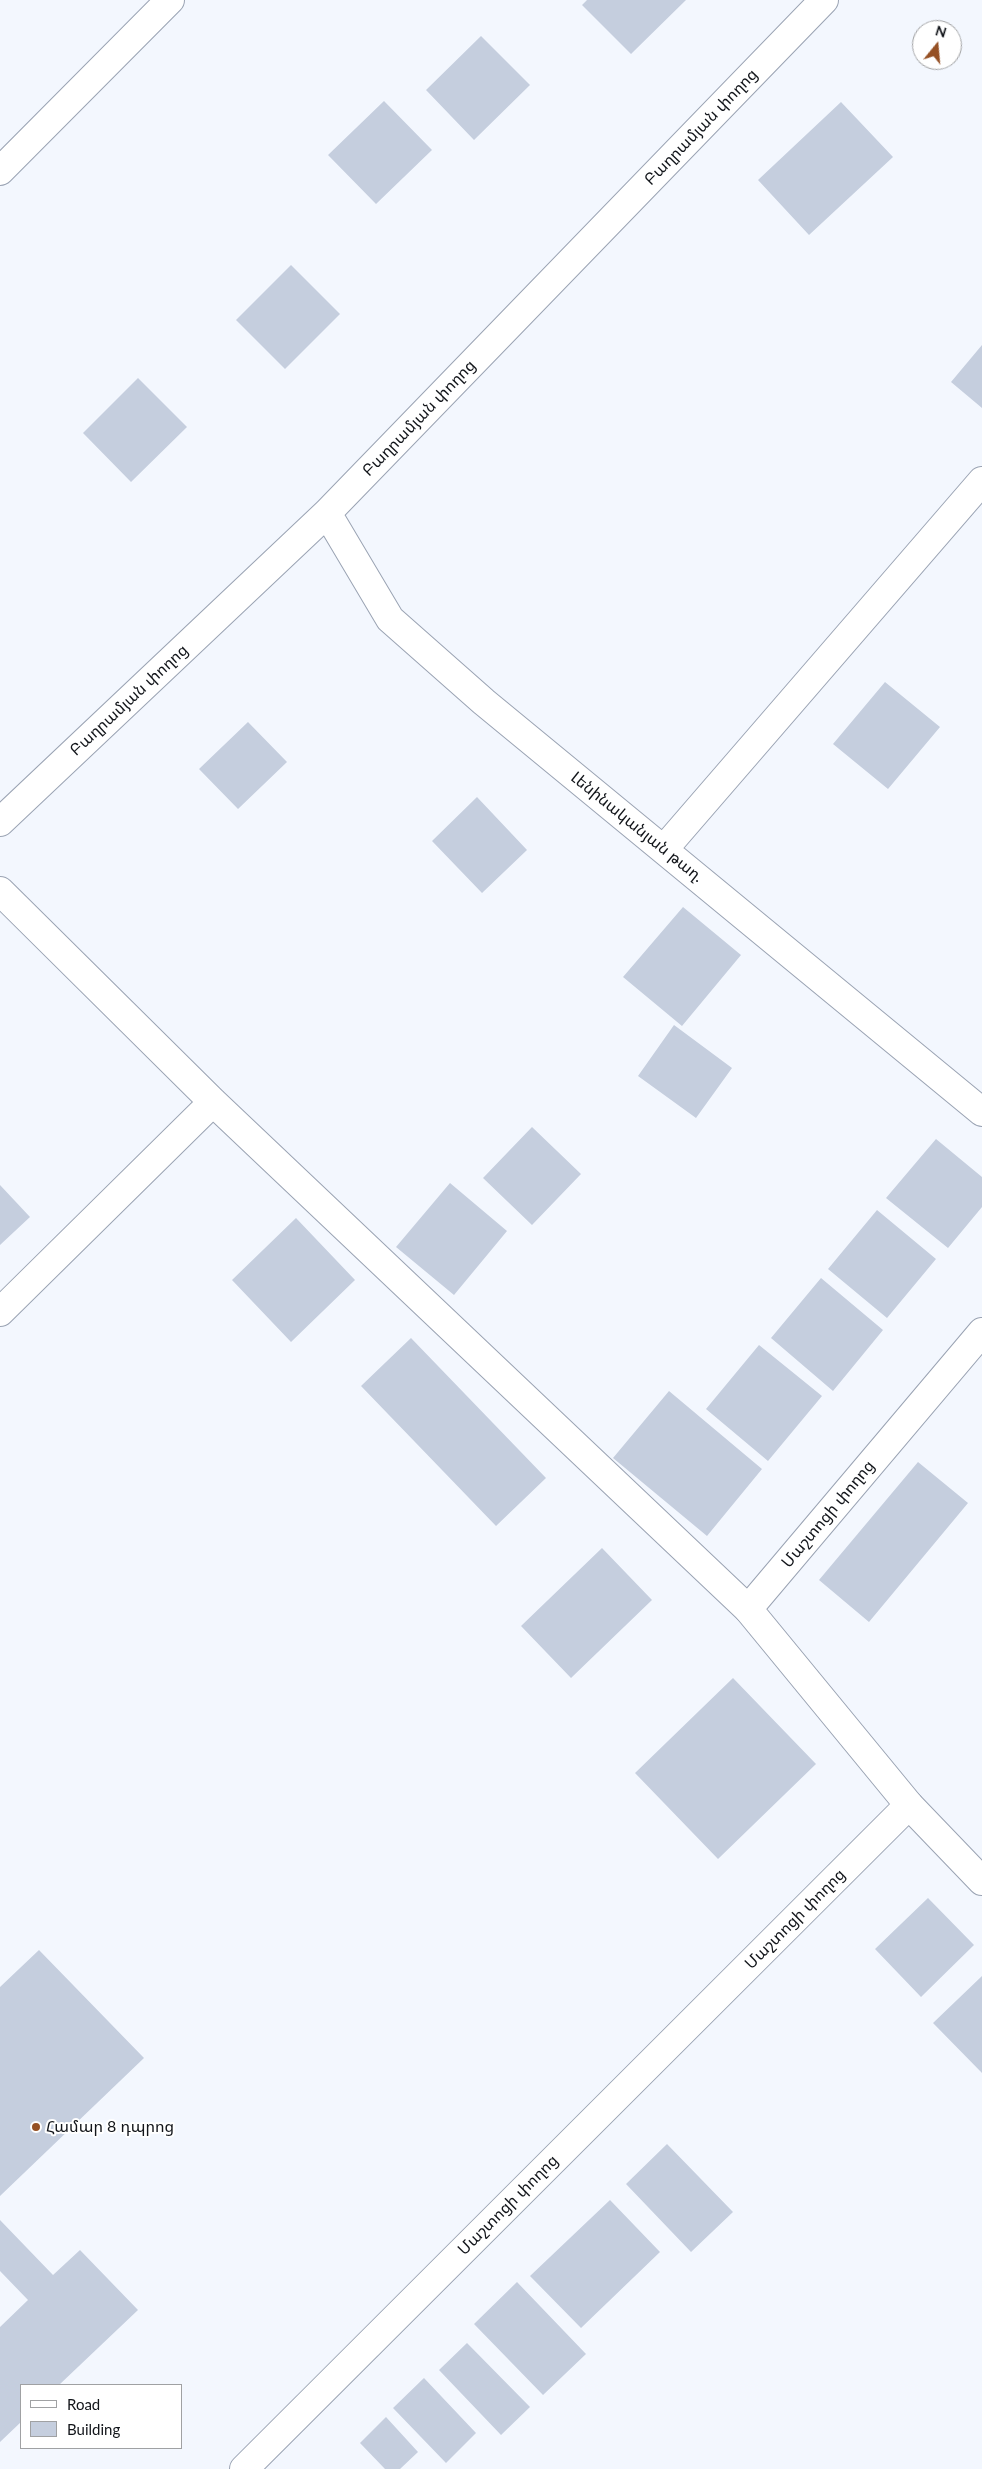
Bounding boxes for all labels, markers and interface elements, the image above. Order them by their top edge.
north arrow [912,20,962,70]
text: N [934,21,949,41]
street label: Բաղրամյան փողոց [640,65,762,189]
street label: Բաղրամյան փողոց [358,356,480,480]
street label: Բաղրամյան փողոց [66,640,192,760]
street label: Լենինականյան թաղ. [567,768,707,886]
street label: Մաշտոցի փողոց [778,1456,878,1572]
street label: Մաշտոցի փողոց [741,1865,849,1973]
place label: Համար 8 դպրոց [46,2117,174,2137]
marker: Համար 8 դպրոց [30,2121,42,2133]
street label: Մաշտոցի փողոց [454,2151,562,2259]
legend [20,2384,182,2449]
text: Road [67,2395,100,2413]
text: Building [67,2420,120,2438]

